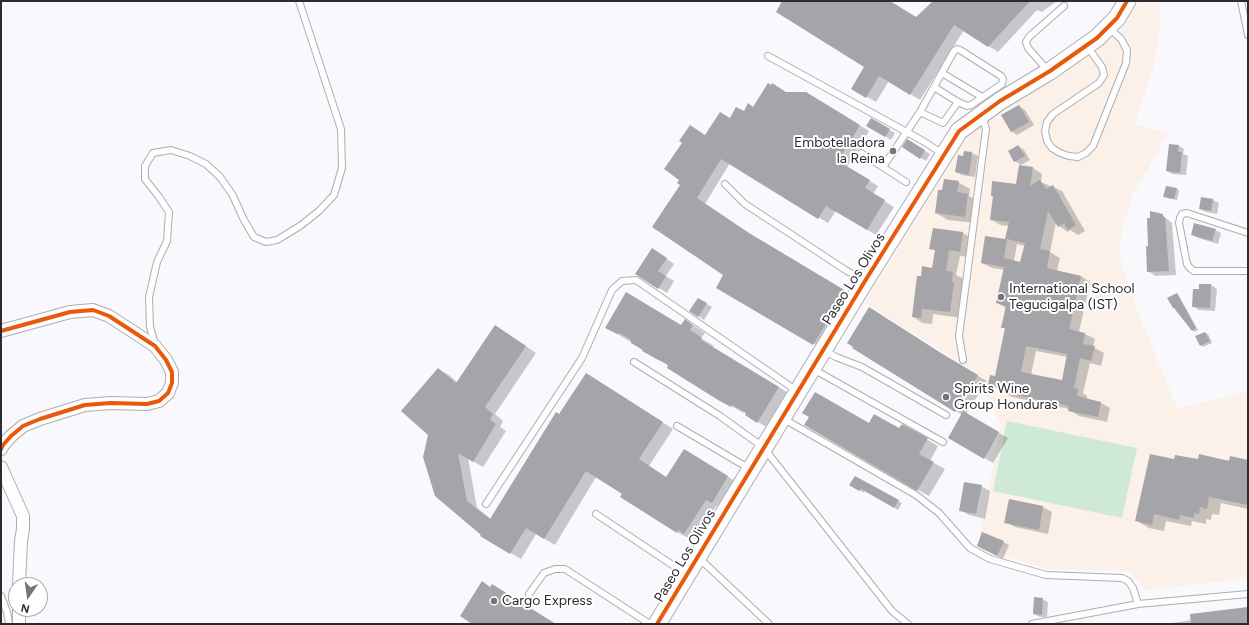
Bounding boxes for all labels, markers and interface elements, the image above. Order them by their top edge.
place label: Embotelladora la Reina [794,135,885,168]
marker: Embotelladora la Reina [888,146,898,156]
street label: Paseo Los Olivos [819,230,889,328]
place label: International School Tegucigalpa (IST) [1009,281,1135,314]
marker: International School Tegucigalpa (IST) [996,292,1006,302]
place label: Spirits Wine Group Honduras [954,381,1058,414]
marker: Spirits Wine Group Honduras [941,392,951,402]
street label: Paseo Los Olivos [651,507,719,605]
north arrow [8,577,48,617]
place label: Cargo Express [502,593,592,609]
marker: Cargo Express [489,596,499,606]
text: N [20,601,31,615]

